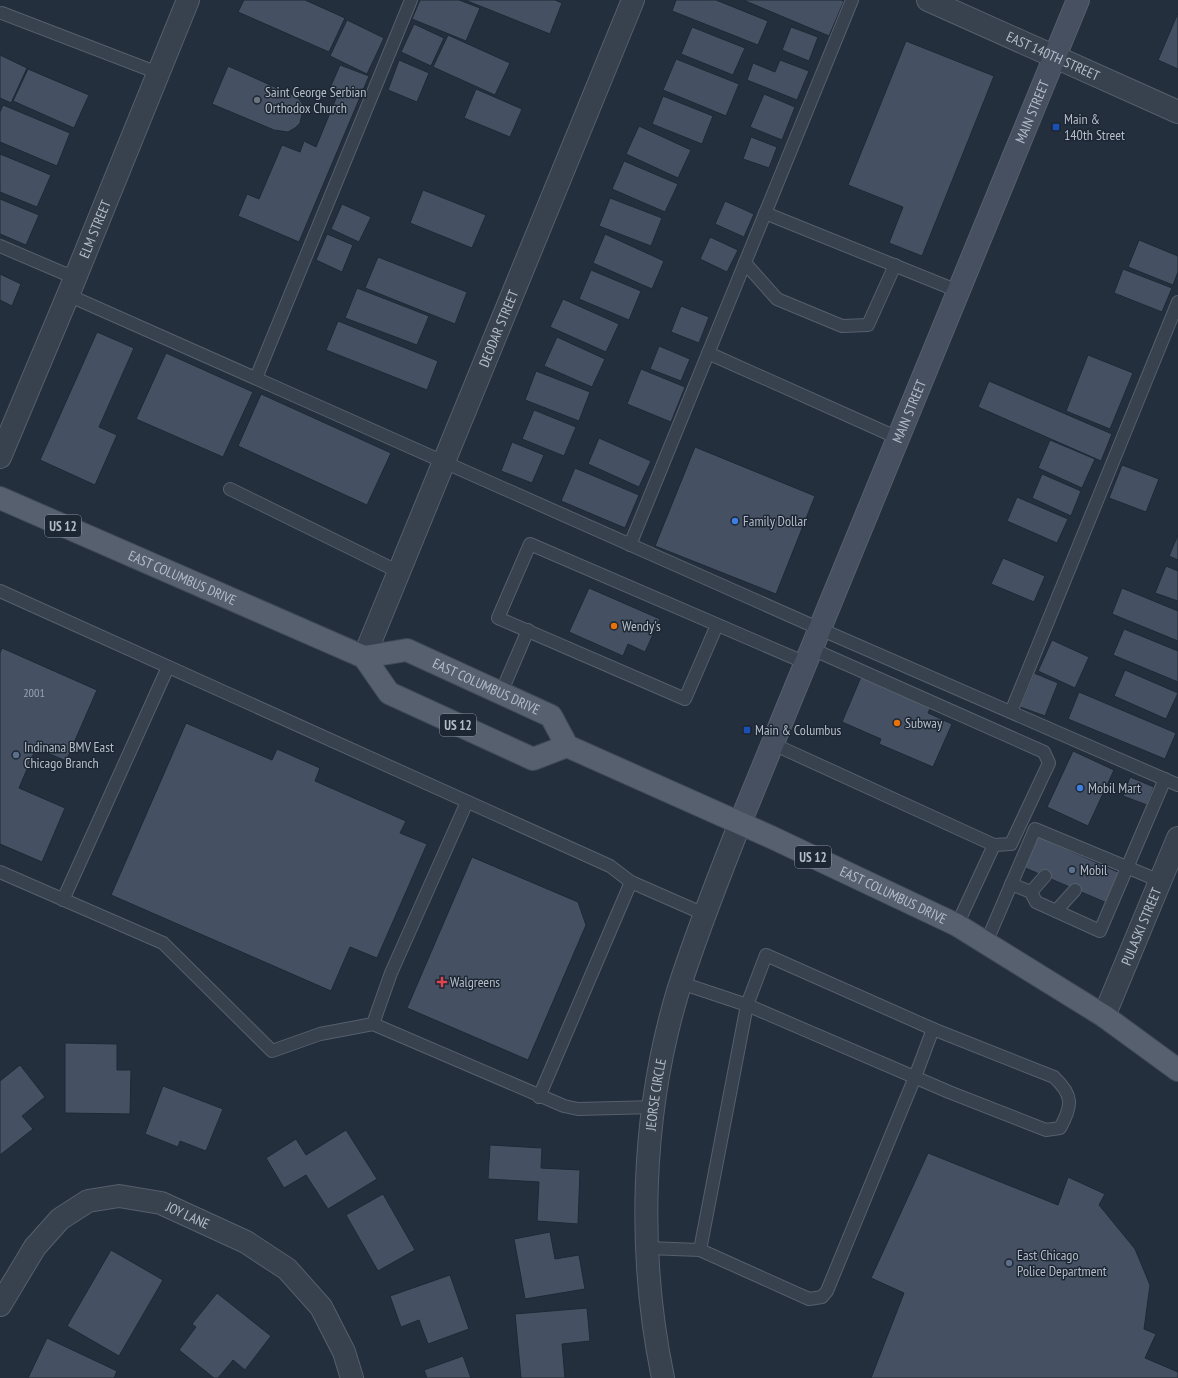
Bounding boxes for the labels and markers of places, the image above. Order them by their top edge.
place label: Saint George Serbian Orthodox Church [265,83,366,117]
marker: Saint George Serbian Orthodox Church [252,95,262,105]
place label: Main & 140th Street [1064,110,1125,144]
marker: Main & 140th Street [1051,122,1061,132]
place label: Family Dollar [743,512,807,530]
marker: Family Dollar [730,516,740,526]
place label: Wendy's [622,617,661,635]
marker: Wendy's [609,621,619,631]
place label: Subway [905,714,943,732]
marker: Subway [892,718,902,728]
place label: Main & Columbus [755,721,841,739]
marker: Main & Columbus [742,725,752,735]
place label: Indinana BMV East Chicago Branch [24,738,114,772]
marker: Indinana BMV East Chicago Branch [11,750,21,760]
place label: Mobil Mart [1088,779,1141,797]
marker: Mobil Mart [1075,783,1085,793]
place label: Mobil [1080,861,1108,879]
marker: Mobil [1067,865,1077,875]
place label: Walgreens [450,973,500,991]
marker: Walgreens [437,977,447,987]
place label: East Chicago Police Department [1017,1246,1107,1280]
marker: East Chicago Police Department [1004,1258,1014,1268]

